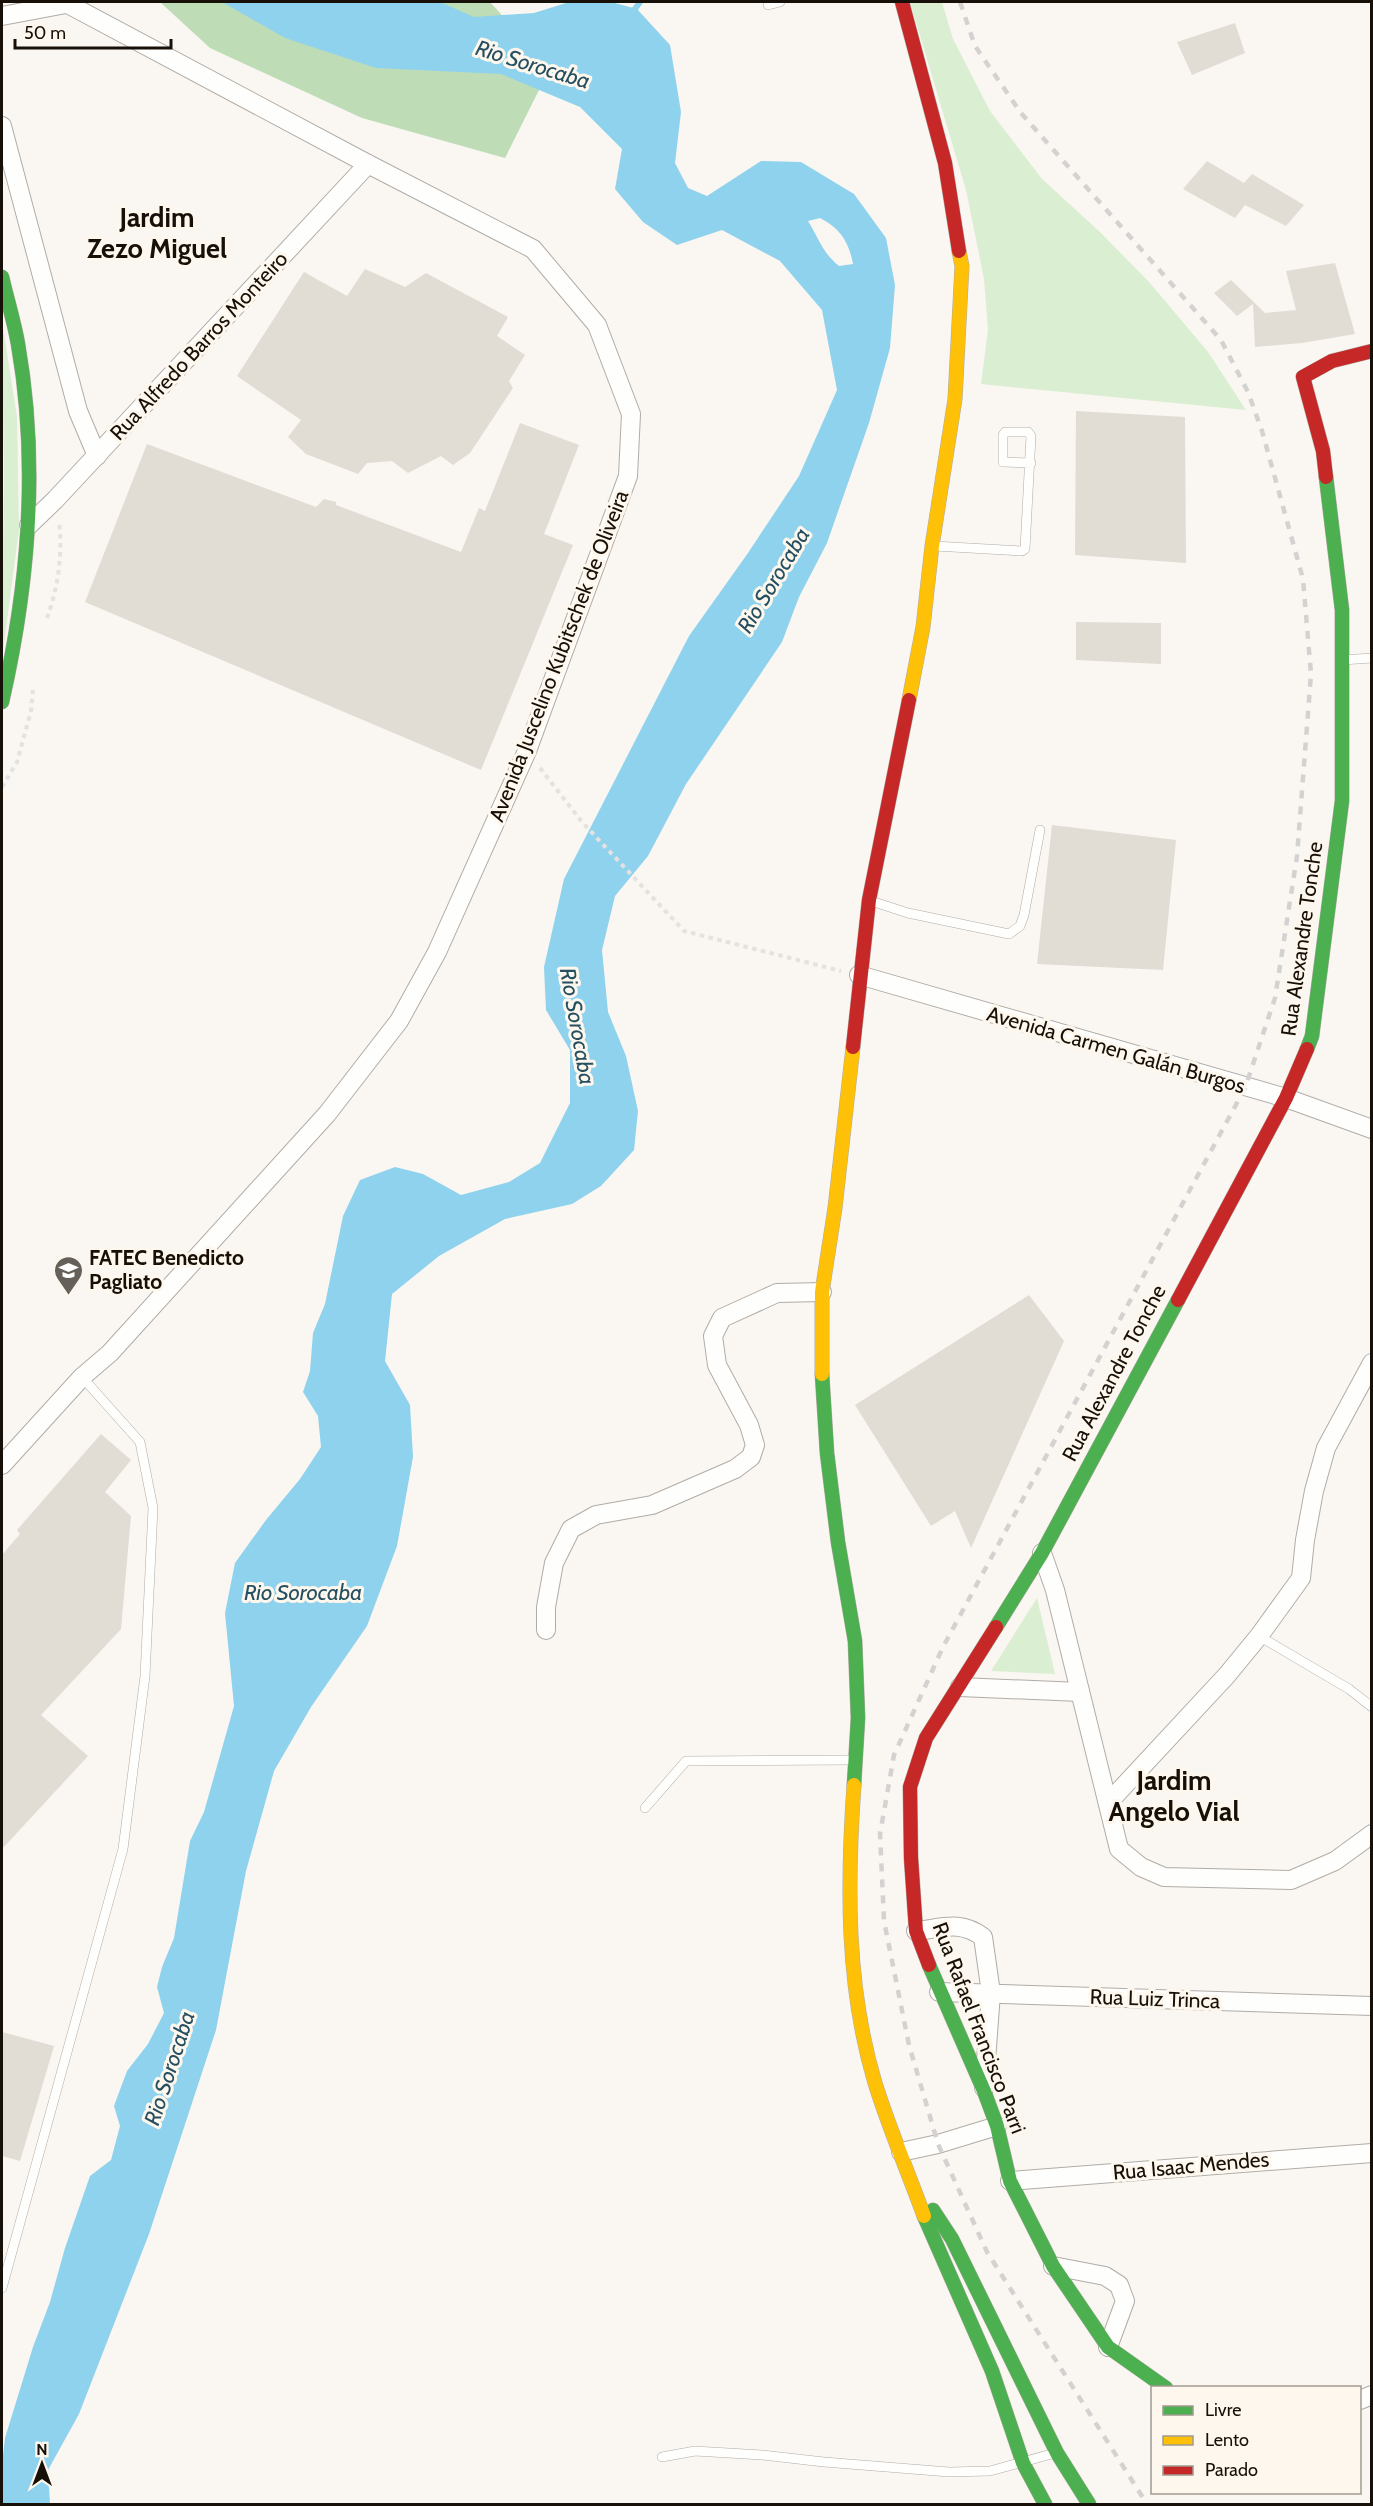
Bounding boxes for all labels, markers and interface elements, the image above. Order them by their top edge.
scale bar [15,12,171,50]
text: 50 m [24,22,66,44]
water label: Rio Sorocaba [472,34,593,95]
district label: Jardim Zezo Miguel [87,201,227,265]
street label: Rua Alfredo Barros Monteiro [105,246,293,445]
street label: Avenida Juscelino Kubitschek de Oliveira [484,487,633,825]
water label: Rio Sorocaba [731,523,815,638]
street label: Rua Alexandre Tonche [1275,840,1328,1038]
water label: Rio Sorocaba [554,966,601,1087]
street label: Avenida Carmen Galán Burgos [984,1001,1248,1098]
place label: FATEC Benedicto Pagliato [89,1245,244,1294]
school or university icon: FATEC Benedicto Pagliato [52,1254,84,1296]
street label: Rua Alexandre Tonche [1056,1280,1171,1465]
water label: Rio Sorocaba [244,1579,362,1606]
district label: Jardim Angelo Vial [1108,1764,1240,1828]
street label: Rua Rafael Francisco Parri [928,1919,1031,2137]
street label: Rua Luiz Trinca [1089,1984,1221,2013]
water label: Rio Sorocaba [138,2008,201,2129]
street label: Rua Isaac Mendes [1112,2146,1270,2185]
legend [1151,2386,1361,2494]
text: Livre [1205,2399,1241,2421]
text: Lento [1205,2429,1249,2451]
north arrow [12,2434,72,2494]
text: N [36,2440,48,2459]
text: Parado [1205,2459,1258,2481]

